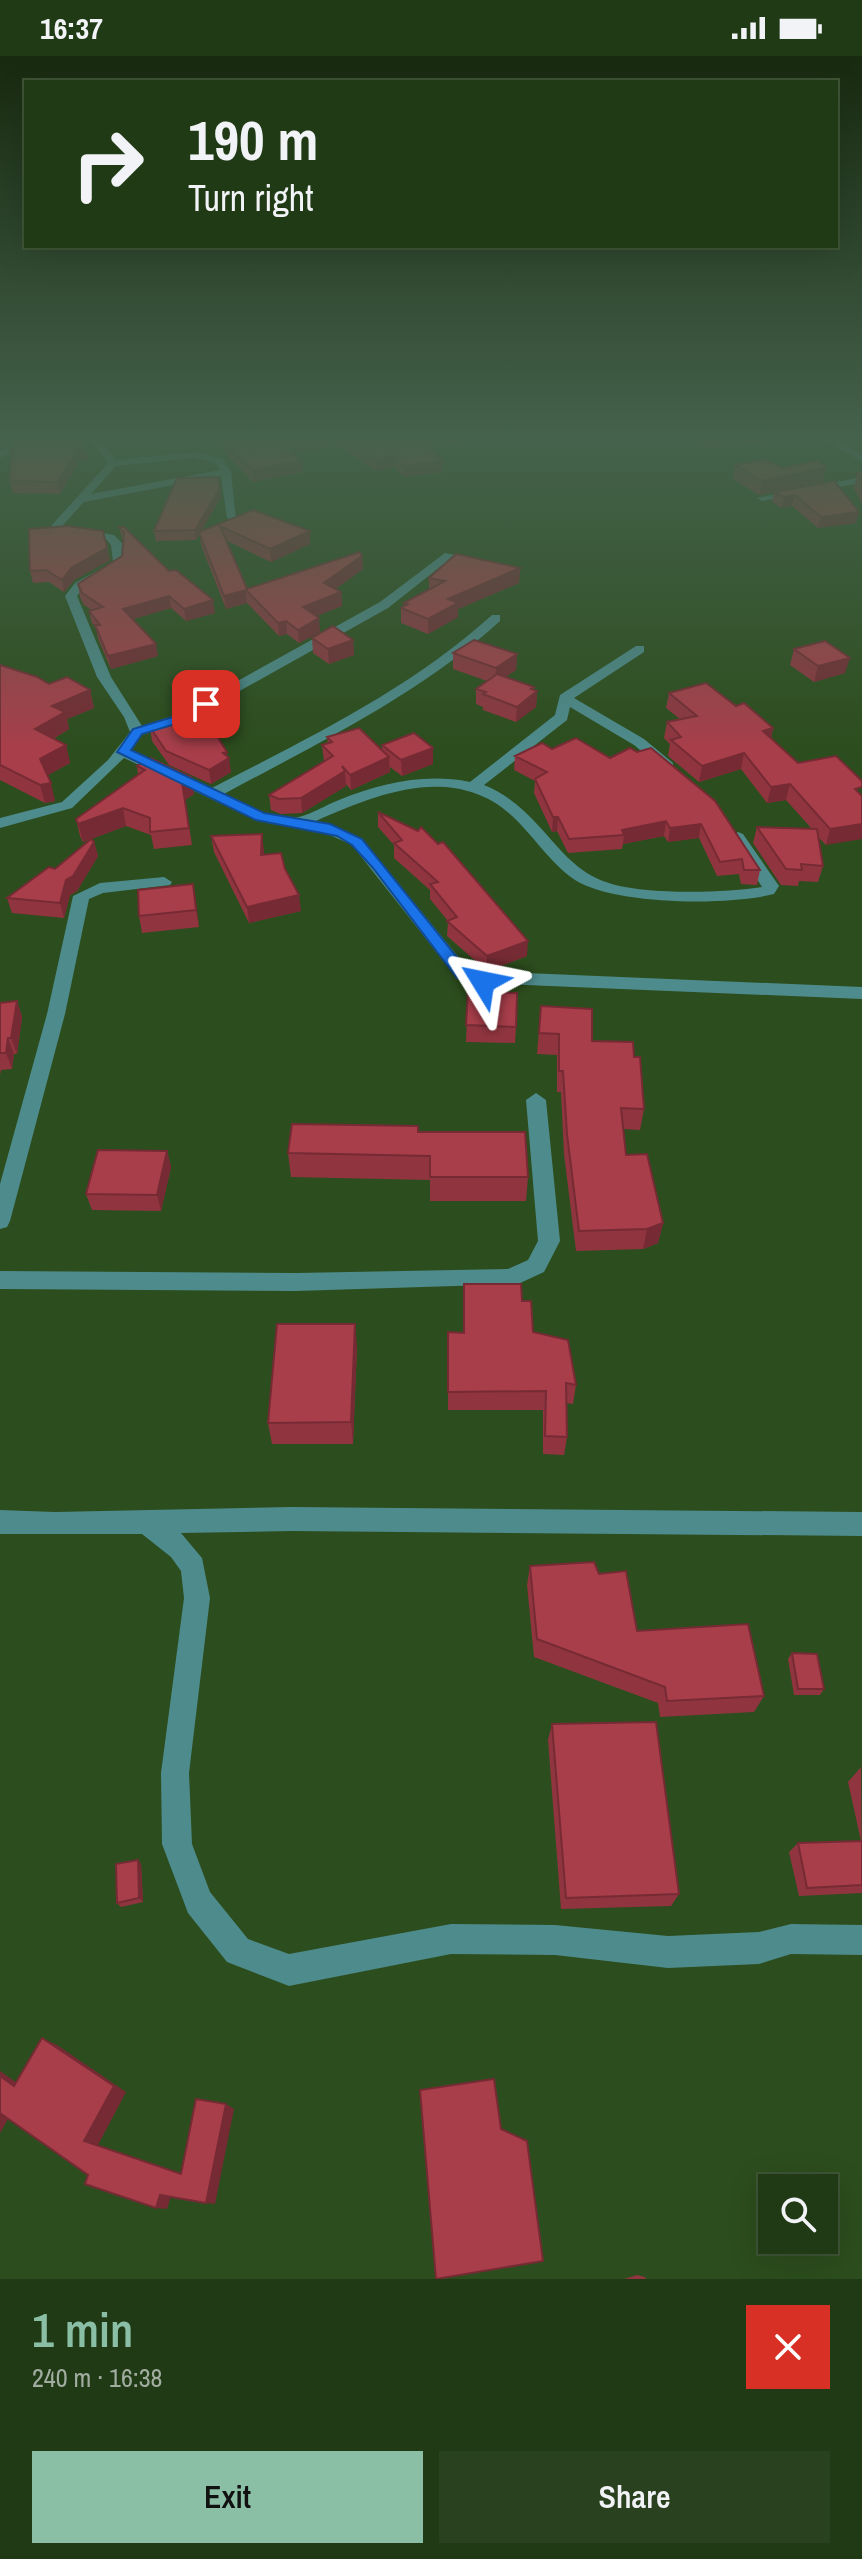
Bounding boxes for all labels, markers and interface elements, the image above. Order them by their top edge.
text: 16:37 [40,8,103,48]
text: 190 m [188,102,318,177]
icon: right [56,112,160,216]
text: Turn right [188,174,313,222]
pin [172,670,240,738]
icon: arrive [184,682,228,726]
position arrow [441,940,525,1024]
map controls [758,2174,838,2254]
button: search [758,2174,838,2254]
text: 1 min [32,2297,133,2362]
button: close [746,2305,830,2389]
text: 240 m · 16:38 [32,2360,162,2395]
button: Exit [32,2451,423,2543]
button: Share [439,2451,830,2543]

